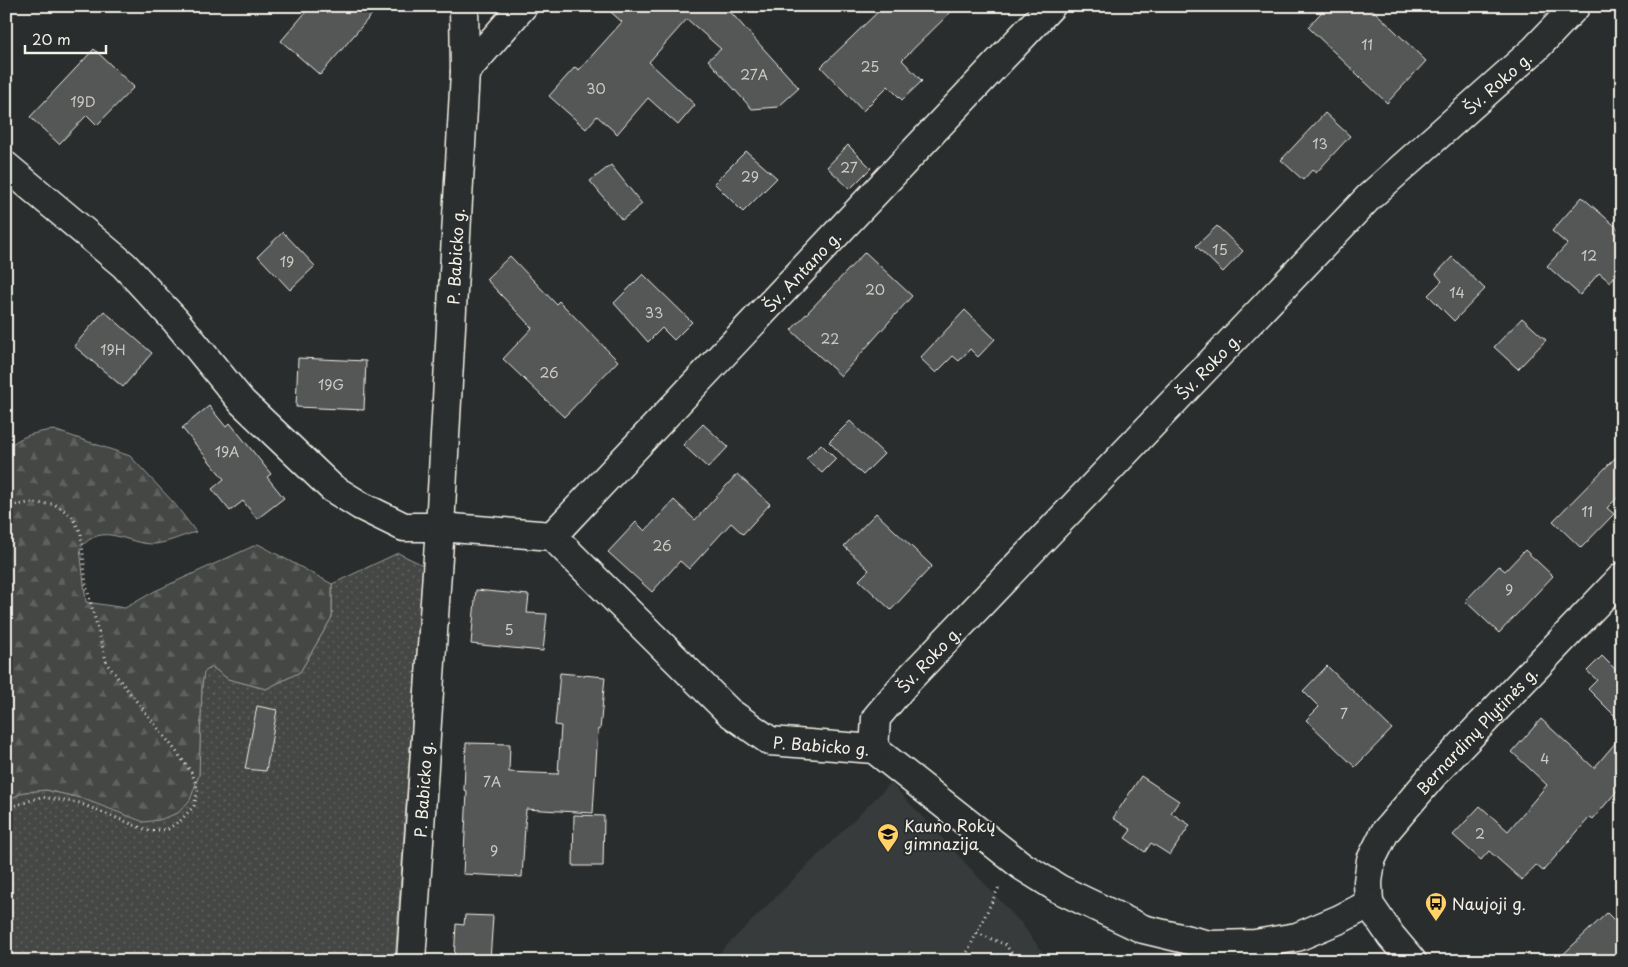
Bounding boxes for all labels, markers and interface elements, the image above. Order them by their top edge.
scale bar [25,22,106,54]
text: 20 m [32,27,71,50]
house number: 11 [1361,34,1373,55]
street label: Šv. Roko g. [1458,46,1537,120]
house number: 25 [861,56,879,77]
house number: 27A [740,64,768,85]
house number: 30 [586,78,606,99]
house number: 19D [70,91,96,112]
house number: 13 [1312,133,1328,154]
house number: 27 [840,157,858,178]
house number: 29 [741,166,759,187]
street label: P. Babicko g. [440,207,470,305]
street label: Šv. Antano g. [757,225,846,317]
house number: 15 [1212,239,1228,260]
house number: 12 [1581,245,1597,266]
house number: 19 [280,251,294,272]
house number: 20 [865,279,885,300]
house number: 14 [1449,282,1465,303]
house number: 33 [645,302,663,323]
street label: Šv. Roko g. [1170,327,1246,405]
house number: 22 [821,328,839,349]
house number: 19H [100,339,126,360]
house number: 26 [539,362,559,383]
house number: 19G [318,374,344,395]
house number: 19A [215,441,240,462]
house number: 11 [1581,501,1593,522]
house number: 26 [652,535,672,556]
house number: 9 [1505,579,1513,600]
house number: 5 [504,619,514,640]
street label: Šv. Roko g. [891,620,966,698]
street label: Bernardinų Plytinės g. [1410,661,1543,800]
house number: 7 [1340,703,1348,724]
street label: P. Babicko g. [772,729,870,761]
street label: P. Babicko g. [407,740,438,838]
house number: 4 [1540,748,1550,769]
house number: 7A [483,771,501,792]
place label: Kauno Rokų gimnazija [904,813,996,855]
school or university icon: Kauno Rokų gimnazija [876,822,900,853]
house number: 2 [1475,823,1485,844]
house number: 9 [490,840,498,861]
bus stop icon: Naujoji g. [1424,891,1448,922]
place label: Naujoji g. [1452,891,1526,915]

